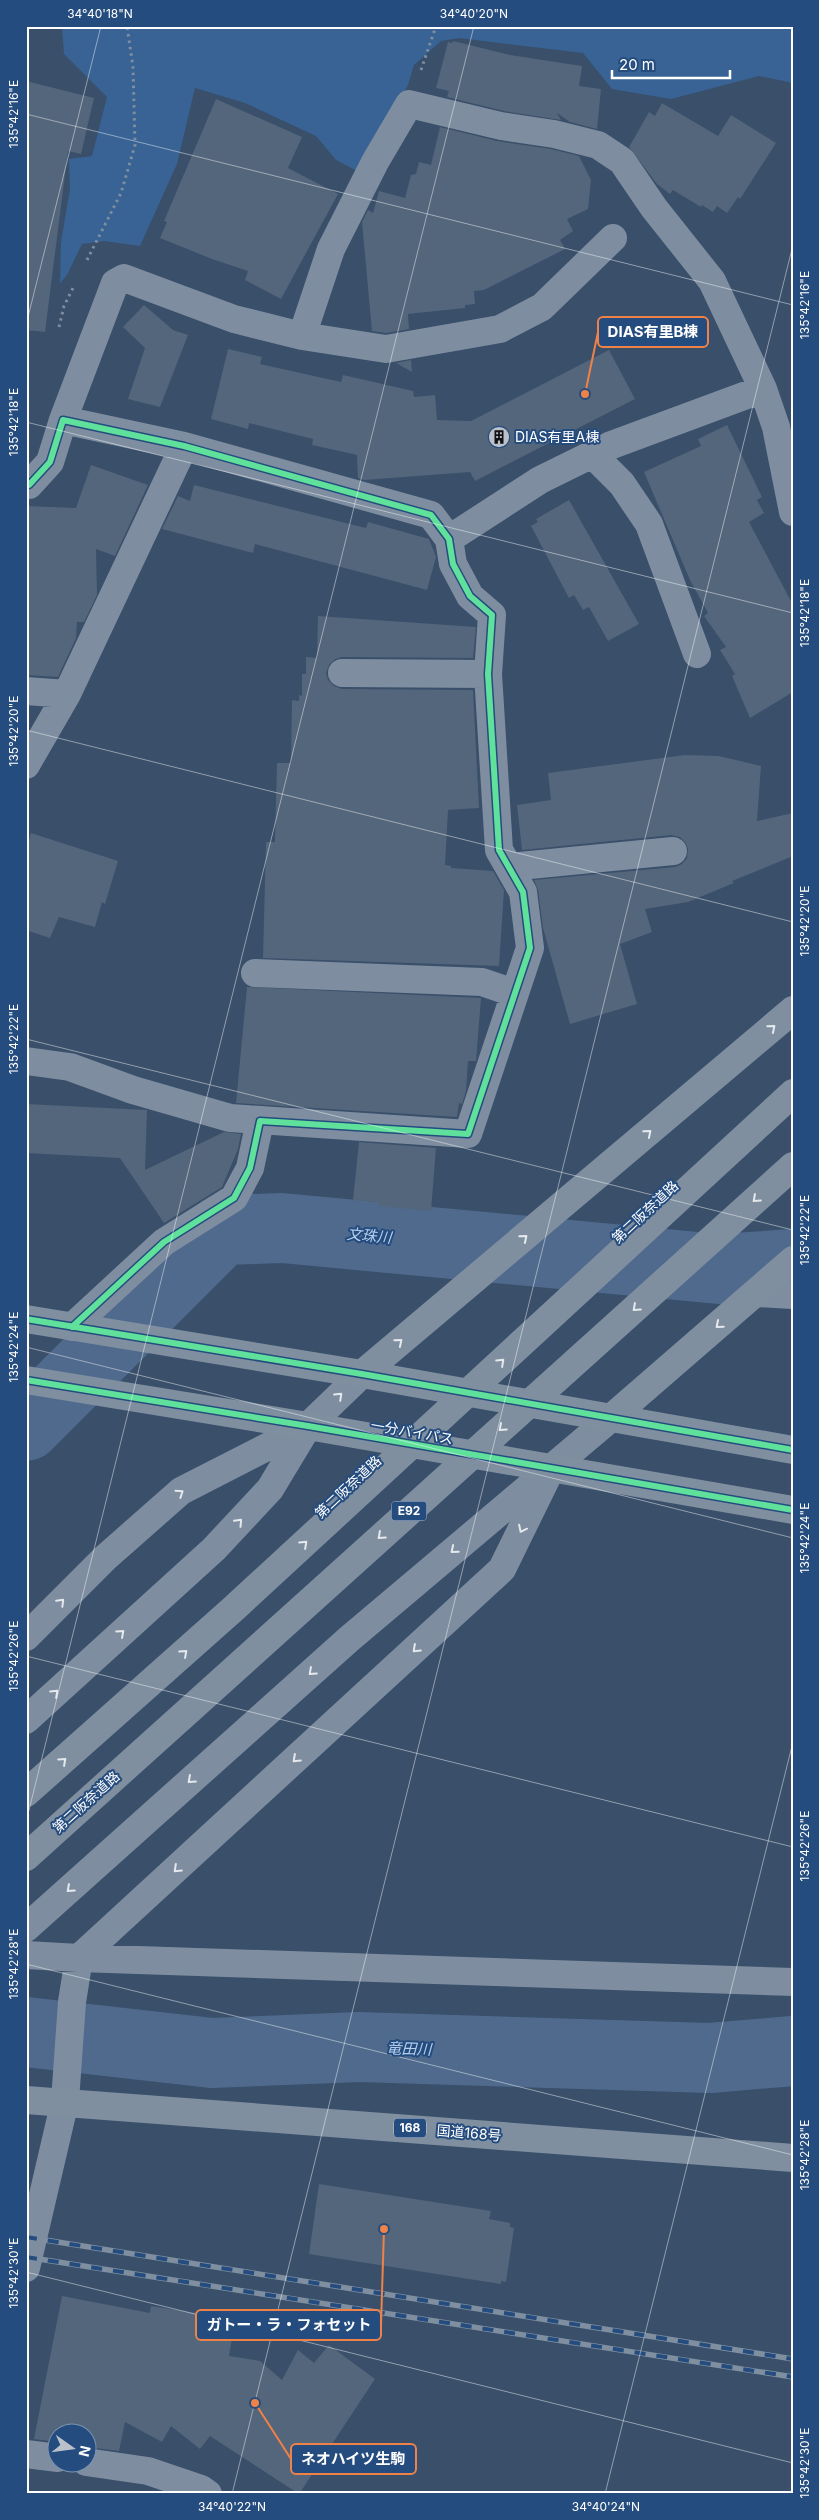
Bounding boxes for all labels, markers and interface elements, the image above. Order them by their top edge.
text: 34°40'18"N [67,6,133,21]
text: 34°40'20"N [440,6,508,21]
scale bar [612,48,729,80]
text: 20 m [619,55,655,74]
text: 135°42'16"E [6,80,21,148]
text: 135°42'16"E [797,271,812,339]
callout: DIAS有里B棟 [598,317,708,347]
text: DIAS有里B棟 [608,322,698,341]
text: 135°42'18"E [6,388,21,456]
building icon: DIAS有里A棟 [487,425,511,449]
place label: DIAS有里A棟 [515,428,599,445]
text: 135°42'18"E [797,579,812,647]
text: 135°42'20"E [6,696,21,766]
text: 135°42'20"E [797,886,812,956]
text: 135°42'22"E [6,1004,21,1074]
one-way arrow [766,1024,775,1033]
one-way arrow [642,1129,651,1138]
street label: 第二阪奈道路 [608,1177,681,1246]
one-way arrow [753,1193,762,1202]
text: 135°42'22"E [797,1195,812,1265]
water label: 文珠川 [346,1224,394,1247]
one-way arrow [518,1234,527,1243]
one-way arrow [632,1302,641,1311]
text: 135°42'24"E [6,1312,21,1382]
one-way arrow [716,1319,725,1328]
one-way arrow [394,1339,403,1348]
one-way arrow [495,1359,504,1368]
one-way arrow [334,1393,343,1402]
street label: 一分バイパス [369,1416,455,1447]
one-way arrow [498,1422,507,1431]
street label: 第二阪奈道路 [311,1452,384,1521]
one-way arrow [175,1489,184,1499]
road number: E92 [392,1502,426,1520]
text: 135°42'24"E [797,1503,812,1573]
one-way arrow [233,1519,242,1528]
one-way arrow [518,1524,528,1533]
one-way arrow [377,1531,386,1540]
one-way arrow [299,1541,308,1550]
one-way arrow [451,1545,460,1554]
one-way arrow [55,1599,64,1608]
text: 135°42'26"E [6,1621,21,1691]
one-way arrow [115,1630,124,1639]
one-way arrow [412,1643,421,1652]
one-way arrow [179,1650,188,1659]
one-way arrow [309,1666,318,1675]
one-way arrow [50,1690,59,1699]
one-way arrow [293,1753,302,1762]
one-way arrow [57,1758,66,1767]
street label: 第二阪奈道路 [49,1767,123,1836]
one-way arrow [188,1774,197,1783]
text: 135°42'26"E [797,1811,812,1881]
one-way arrow [173,1863,182,1872]
one-way arrow [67,1883,76,1892]
text: 135°42'28"E [6,1929,21,1999]
water label: 竜田川 [386,2038,434,2059]
road number: 168 [394,2118,426,2138]
text: 135°42'28"E [797,2120,812,2190]
street label: 国道168号 [436,2121,502,2144]
text: 135°42'30"E [6,2238,21,2308]
callout: ガトー・ラ・フォセット [196,2310,381,2340]
text: ガトー・ラ・フォセット [206,2315,372,2334]
north arrow [48,2422,98,2472]
text: 135°42'30"E [797,2428,812,2498]
text: N [76,2444,95,2458]
callout: ネオハイツ生駒 [291,2444,416,2474]
text: ネオハイツ生駒 [301,2449,405,2468]
text: 34°40'22"N [198,2499,266,2514]
text: 34°40'24"N [572,2499,640,2514]

